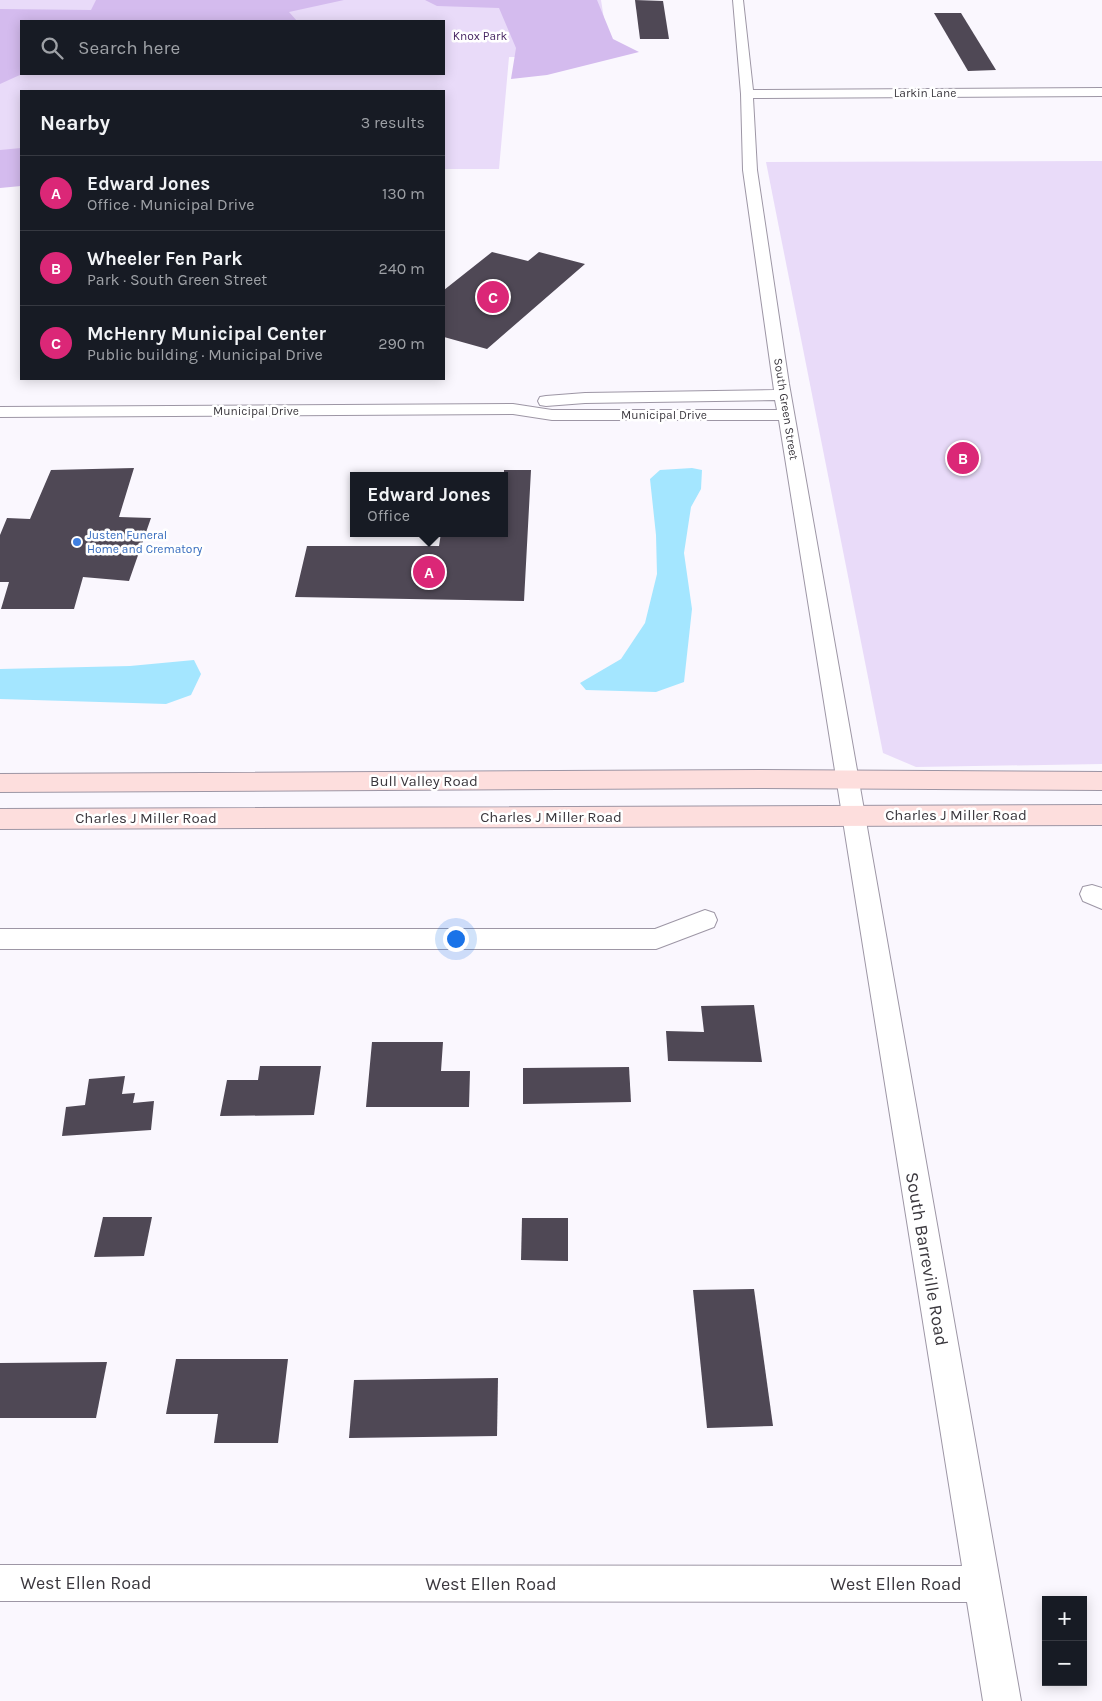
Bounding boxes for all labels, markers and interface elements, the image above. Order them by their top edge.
search box [20,20,445,75]
park label: Knox Park [453,29,507,43]
icon: search [38,34,66,62]
text: Search here [78,37,180,59]
street label: Larkin Lane [894,86,956,100]
text: Nearby [40,111,110,135]
text: 3 results [361,113,425,132]
text: Edward Jones [87,173,210,195]
text: A [51,184,61,203]
text: 130 m [382,184,425,203]
text: Office · Municipal Drive [87,195,255,214]
text: Wheeler Fen Park [87,248,242,270]
text: B [51,259,61,278]
text: 240 m [379,259,425,278]
text: Park · South Green Street [87,270,267,289]
pin: C [477,278,509,316]
text: McHenry Municipal Center [87,323,326,345]
text: C [51,334,61,353]
text: 290 m [378,334,425,353]
text: Public building · Municipal Drive [87,345,323,364]
street label: South Green Street [771,357,801,461]
street label: Municipal Drive [213,404,299,418]
street label: Municipal Drive [621,408,707,422]
pin: B [947,439,979,477]
popup [350,472,508,537]
text: Edward Jones [367,484,491,506]
text: Office [367,506,410,525]
place label: Justen Funeral Home and Crematory [87,528,203,556]
marker: Justen Funeral Home and Crematory [71,536,83,548]
pin: A [413,553,445,591]
street label: Bull Valley Road [370,772,478,790]
street label: Charles J Miller Road [885,806,1027,824]
street label: Charles J Miller Road [480,808,622,826]
street label: Charles J Miller Road [75,809,217,827]
your location [443,926,469,952]
street label: South Barreville Road [901,1170,953,1348]
street label: West Ellen Road [20,1572,152,1594]
street label: West Ellen Road [425,1573,557,1595]
street label: West Ellen Road [830,1573,962,1595]
map controls [1042,1596,1087,1686]
button: + [1042,1596,1087,1641]
button: − [1042,1641,1087,1686]

